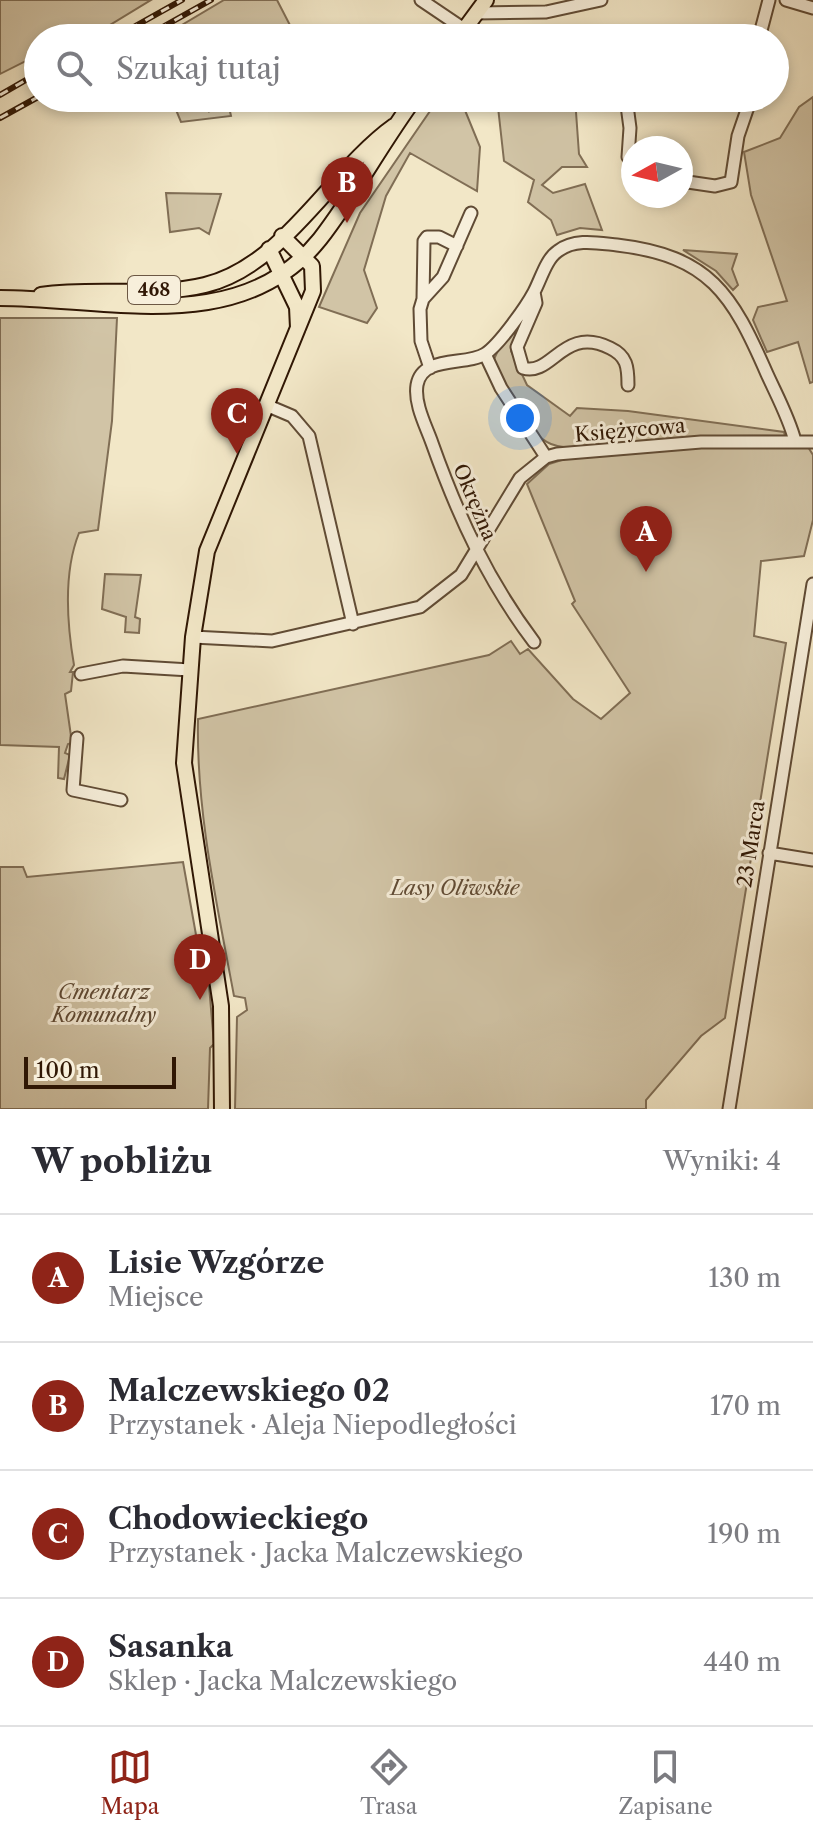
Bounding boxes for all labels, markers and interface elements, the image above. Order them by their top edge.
search box [24,24,789,112]
icon: search [52,46,96,90]
text: Szukaj tutaj [116,50,281,87]
north arrow [621,136,693,208]
pin: B [321,157,373,223]
road number: 468 [128,276,180,304]
pin: C [211,388,263,454]
your location [500,398,540,438]
street label: Księżycowa [574,413,687,447]
street label: Okrężna [448,460,502,544]
pin: A [620,506,672,572]
street label: 23 Marca [732,798,770,889]
park label: Lasy Oliwskie [389,876,521,900]
pin: D [174,934,226,1000]
park label: Cmentarz Komunalny [50,980,156,1027]
scale bar [24,1053,176,1089]
text: 100 m [36,1057,99,1084]
text: W pobliżu [32,1140,212,1182]
text: Wyniki: 4 [663,1145,781,1177]
text: Lisie Wzgórze [108,1244,324,1281]
text: A [48,1262,68,1294]
text: 130 m [708,1262,781,1294]
text: Miejsce [108,1281,204,1313]
text: Malczewskiego 02 [108,1372,390,1409]
text: B [48,1390,68,1422]
text: 170 m [710,1390,781,1422]
text: Przystanek · Aleja Niepodległości [108,1409,517,1441]
text: Chodowieckiego [108,1500,368,1537]
text: C [48,1518,68,1550]
text: 190 m [707,1518,781,1550]
text: Przystanek · Jacka Malczewskiego [108,1537,523,1569]
text: Sasanka [108,1628,233,1665]
text: D [47,1646,69,1678]
text: 440 m [703,1646,781,1678]
text: Sklep · Jacka Malczewskiego [108,1665,457,1697]
tab: Mapa [101,1745,159,1820]
tab: Trasa [360,1745,417,1820]
tab: Zapisane [618,1745,712,1820]

